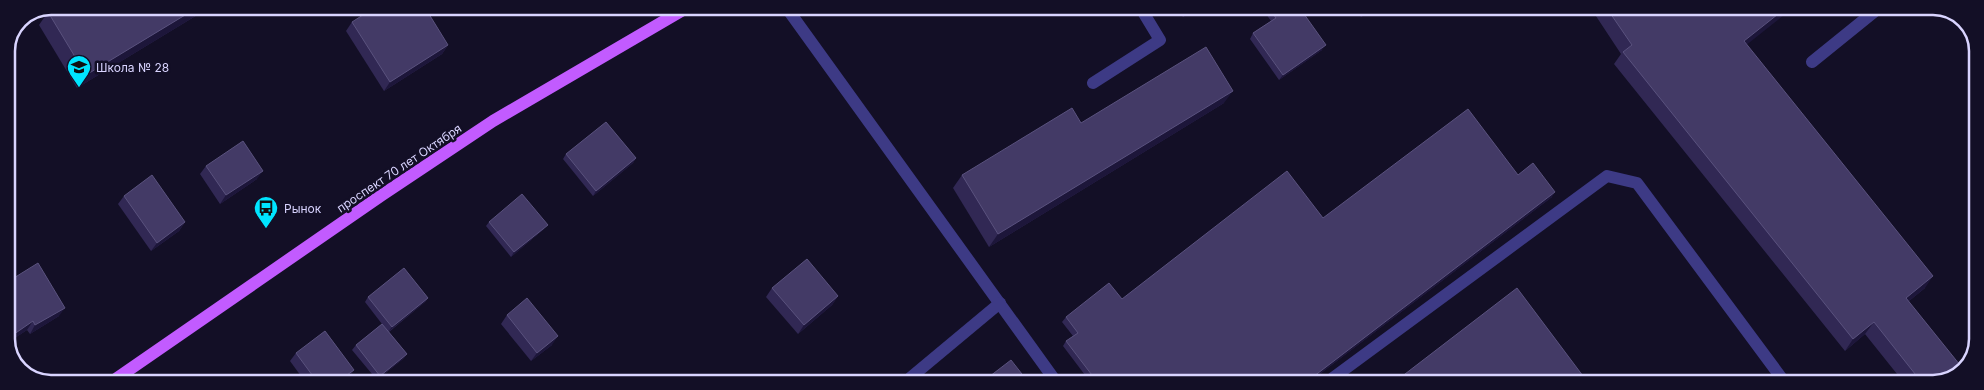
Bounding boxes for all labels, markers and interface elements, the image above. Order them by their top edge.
school or university icon: Школа № 28 [66,54,92,88]
place label: Школа № 28 [96,60,169,75]
street label: проспект 70 лет Октября [334,121,464,215]
bus stop icon: Рынок [253,195,279,229]
place label: Рынок [284,201,322,216]

